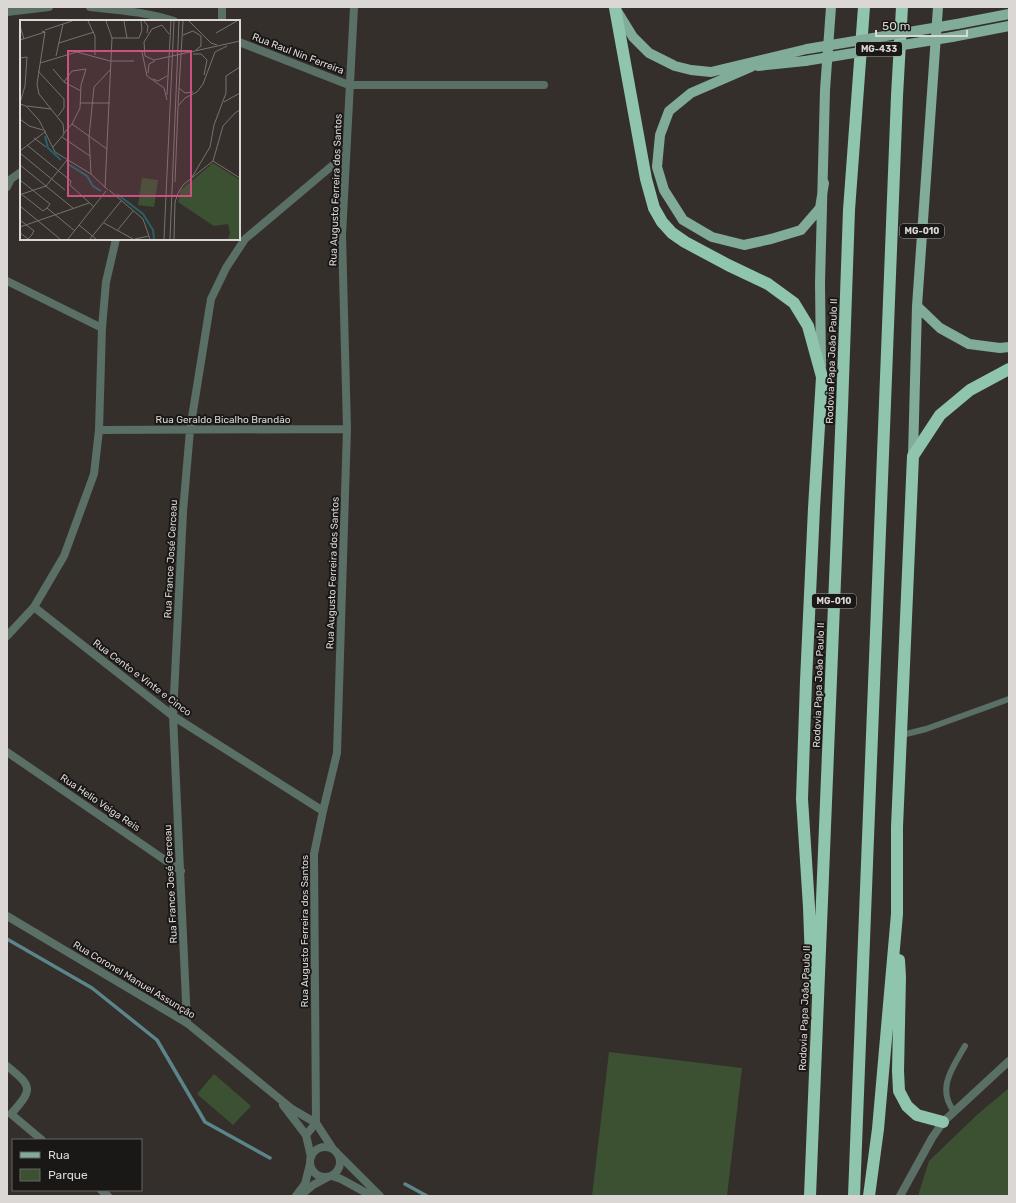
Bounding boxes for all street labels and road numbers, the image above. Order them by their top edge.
street label: Rua Raul Nin Ferreira [250,31,346,77]
road number: MG-433 [856,42,902,56]
street label: Rua Augusto Ferreira dos Santos [327,114,345,266]
road number: MG-010 [900,224,944,238]
street label: Rodovia Papa João Paulo II [824,298,840,424]
street label: Rua Geraldo Bicalho Brandão [156,414,291,426]
street label: Rua Augusto Ferreira dos Santos [324,497,342,649]
street label: Rua France José Cerceau [162,499,180,619]
road number: MG-010 [812,594,856,608]
street label: Rodovia Papa João Paulo II [811,622,827,748]
street label: Rua Cento e Vinte e Cinco [90,637,194,719]
street label: Rua Helio Veiga Reis [58,772,142,834]
street label: Rua France José Cerceau [162,824,180,944]
street label: Rua Augusto Ferreira dos Santos [299,855,311,1007]
street label: Rua Coronel Manuel Assunção [71,939,197,1021]
street label: Rodovia Papa João Paulo II [797,945,813,1071]

